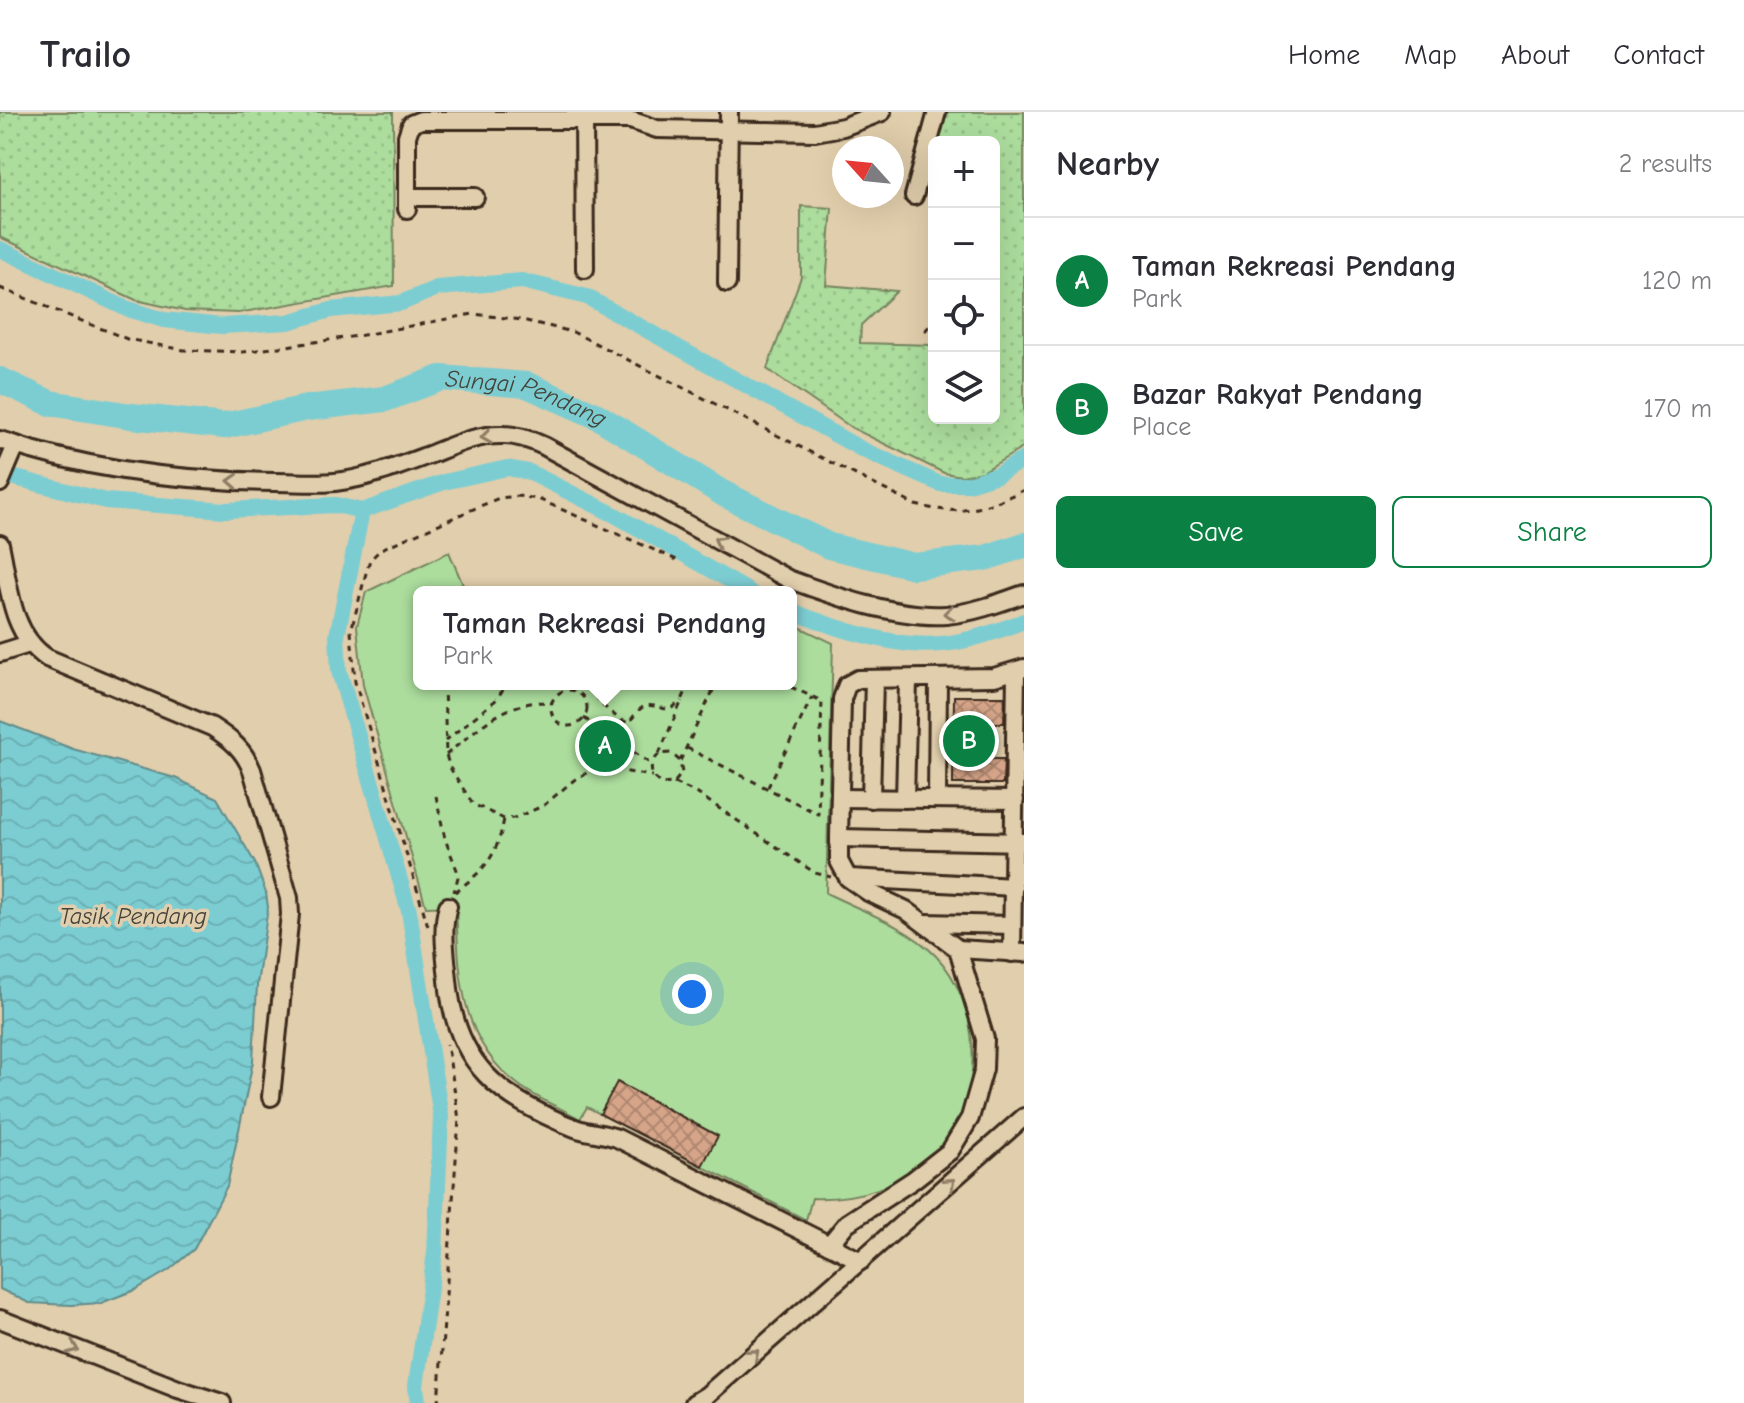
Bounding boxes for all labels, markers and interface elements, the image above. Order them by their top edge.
text: Trailo [40,33,131,77]
text: Home [1288,39,1360,71]
text: Map [1404,39,1457,71]
text: About [1501,39,1569,71]
text: Contact [1613,39,1704,71]
north arrow [832,136,904,208]
map controls [928,136,1000,424]
button: + [928,136,1000,208]
text: Nearby [1056,144,1159,184]
text: 2 results [1619,149,1712,179]
button: − [928,208,1000,280]
text: Taman Rekreasi Pendang [1132,249,1457,284]
text: A [1075,266,1089,296]
text: 120 m [1642,266,1712,296]
button: locate [928,280,1000,352]
text: Park [1132,284,1182,314]
button: layers [928,352,1000,424]
water label: Sungai Pendang [444,364,612,433]
text: Bazar Rakyat Pendang [1132,377,1423,412]
text: B [1074,394,1090,424]
text: 170 m [1643,394,1712,424]
text: Place [1132,412,1191,442]
one-way arrow [479,428,493,445]
one-way arrow [226,473,239,490]
button: Save [1056,496,1376,568]
button: Share [1392,496,1712,568]
one-way arrow [713,536,728,551]
popup [413,586,797,690]
one-way arrow [942,605,955,622]
text: Taman Rekreasi Pendang [443,606,767,641]
text: Park [443,641,492,671]
pin: B [943,711,995,771]
pin: A [579,716,631,776]
water label: Tasik Pendang [59,902,207,930]
your location [672,974,712,1014]
one-way arrow [941,1179,956,1193]
one-way arrow [65,1338,79,1354]
one-way arrow [745,1349,760,1364]

